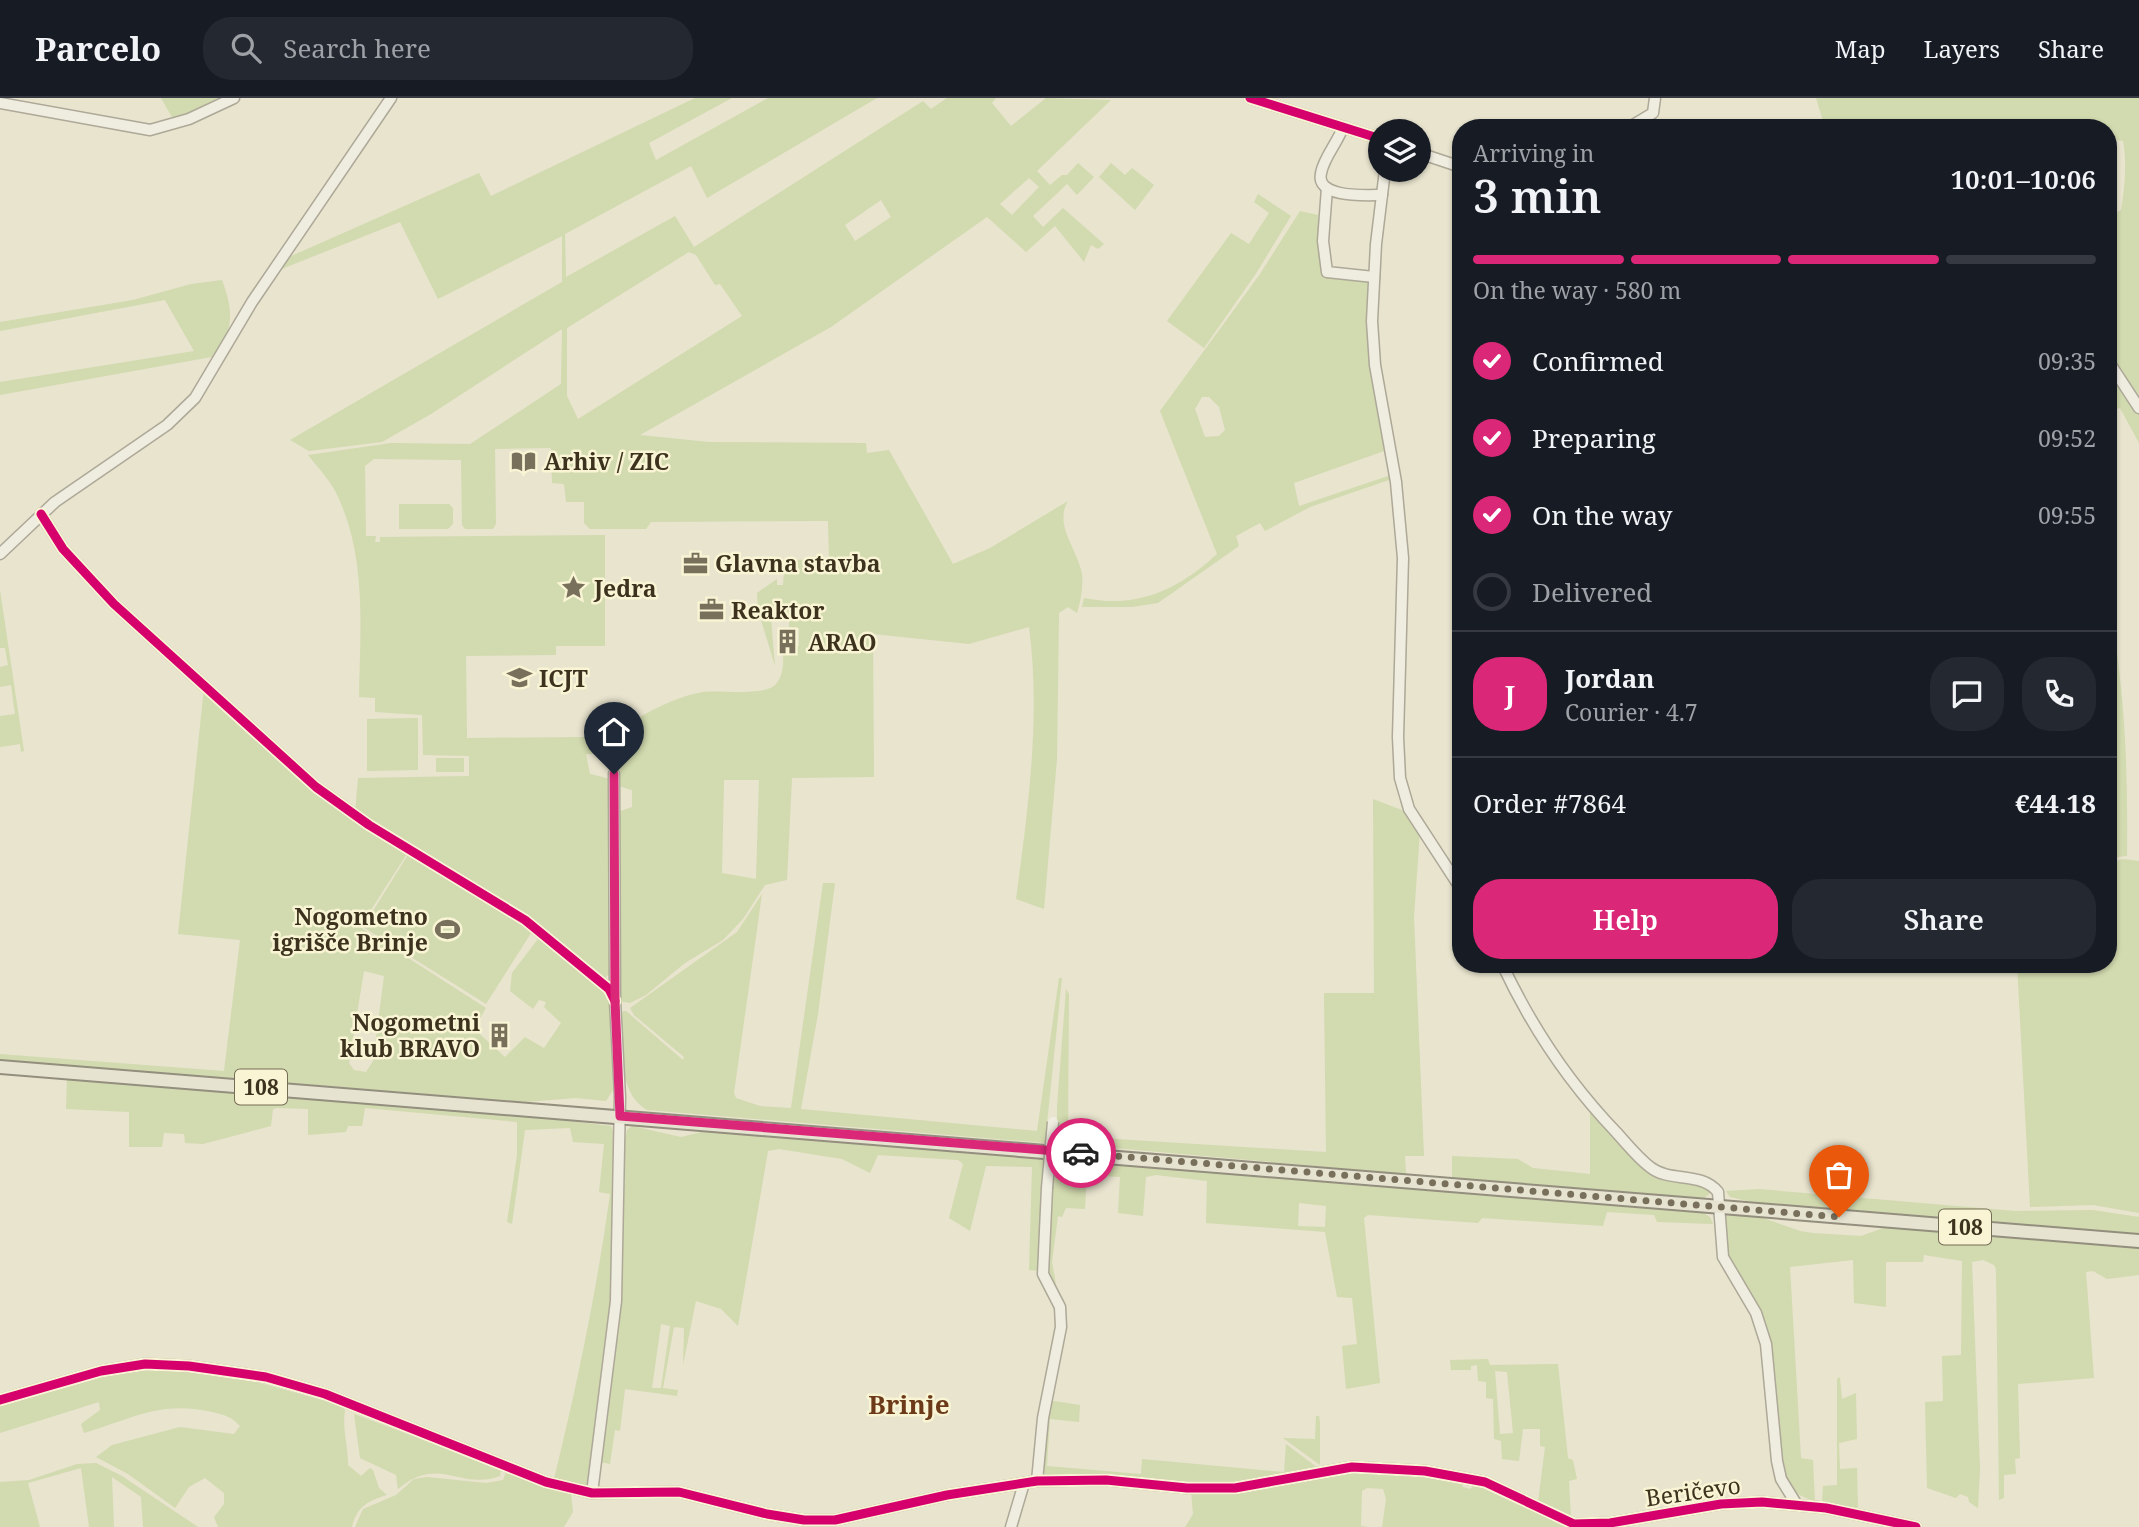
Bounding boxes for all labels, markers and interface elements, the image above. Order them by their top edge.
search box [203,17,693,80]
text: Parcelo [35,26,161,71]
icon: search [227,29,265,67]
text: Search here [283,30,431,66]
text: Map [1835,32,1886,65]
text: Layers [1924,32,2000,65]
text: Share [2038,32,2104,65]
map controls [1368,119,1431,182]
button: layers [1368,119,1431,182]
text: Arriving in [1473,137,1594,169]
text: 10:01–10:06 [1950,161,2096,197]
text: 3 min [1473,164,1601,226]
text: On the way · 580 m [1473,274,1681,306]
icon: check [1473,342,1511,380]
text: Confirmed [1532,343,1664,379]
text: 09:35 [2038,345,2096,377]
icon: check [1473,419,1511,457]
text: Preparing [1532,420,1656,456]
text: 09:52 [2038,422,2096,454]
place label: Arhiv / ZIC [544,445,669,477]
library icon: Arhiv / ZIC [510,447,538,475]
icon: check [1473,496,1511,534]
text: On the way [1532,497,1672,533]
text: 09:55 [2038,499,2096,531]
place label: Glavna stavba [715,547,881,579]
office icon: Glavna stavba [681,549,709,577]
place label: Jedra [593,572,657,604]
place icon: Jedra [560,574,588,602]
text: Delivered [1532,574,1652,610]
place label: Reaktor [731,594,824,626]
office icon: Reaktor [697,596,725,624]
place label: ARAO [808,626,877,658]
building icon: ARAO [774,628,802,656]
button: chat [1930,657,2004,731]
button: phone [2022,657,2096,731]
text: Jordan [1565,660,1655,696]
place label: ICJT [539,662,588,694]
school or university icon: ICJT [505,664,533,692]
text: J [1505,676,1515,712]
text: Courier · 4.7 [1565,696,1698,728]
pin [584,702,644,774]
icon: home [595,713,633,751]
text: Order #7864 [1473,785,1626,821]
text: €44.18 [2015,785,2096,821]
button: Help [1473,879,1778,959]
button: Share [1792,879,2096,959]
place label: Nogometno igrišče Brinje [273,900,428,958]
sports icon: Nogometno igrišče Brinje [434,915,462,943]
place label: Nogometni klub BRAVO [340,1006,480,1064]
building icon: Nogometni klub BRAVO [486,1021,514,1049]
road number: 108 [235,1070,287,1104]
courier [1046,1118,1116,1188]
icon: car [1062,1134,1100,1172]
pin [1809,1145,1869,1217]
icon: bag [1820,1156,1858,1194]
road number: 108 [1939,1210,1991,1244]
district label: Brinje [868,1386,950,1422]
street label: Beričevo [1643,1468,1743,1514]

